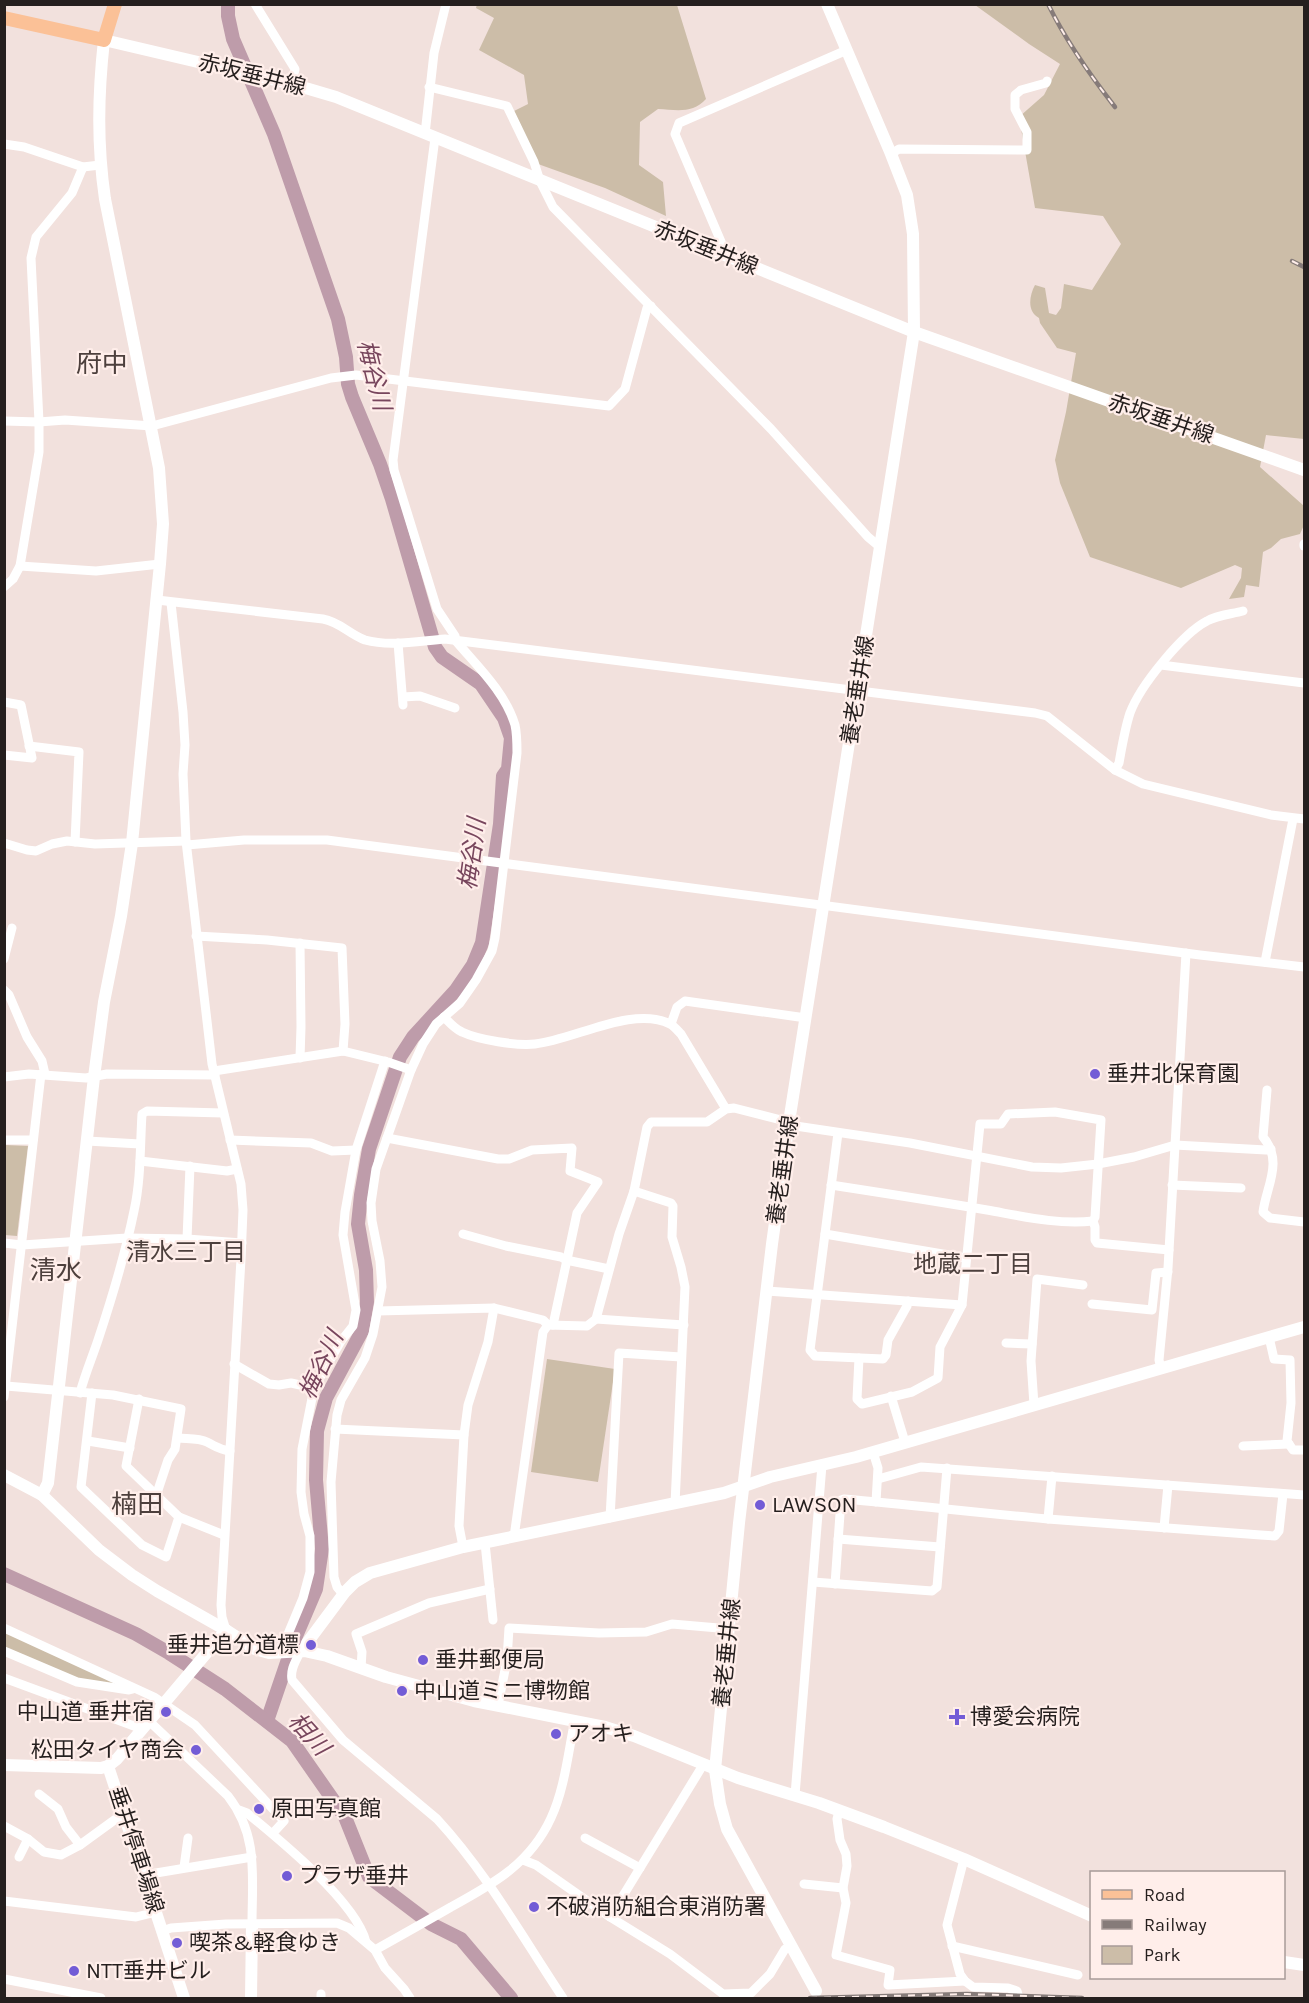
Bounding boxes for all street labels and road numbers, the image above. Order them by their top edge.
street label: 赤坂垂井線 [195,49,309,101]
street label: 赤坂垂井線 [650,215,762,281]
street label: 赤坂垂井線 [1105,389,1217,449]
street label: 養老垂井線 [837,634,879,746]
street label: 養老垂井線 [762,1114,804,1226]
street label: 養老垂井線 [708,1597,746,1709]
street label: 垂井停車場線 [103,1783,169,1917]

